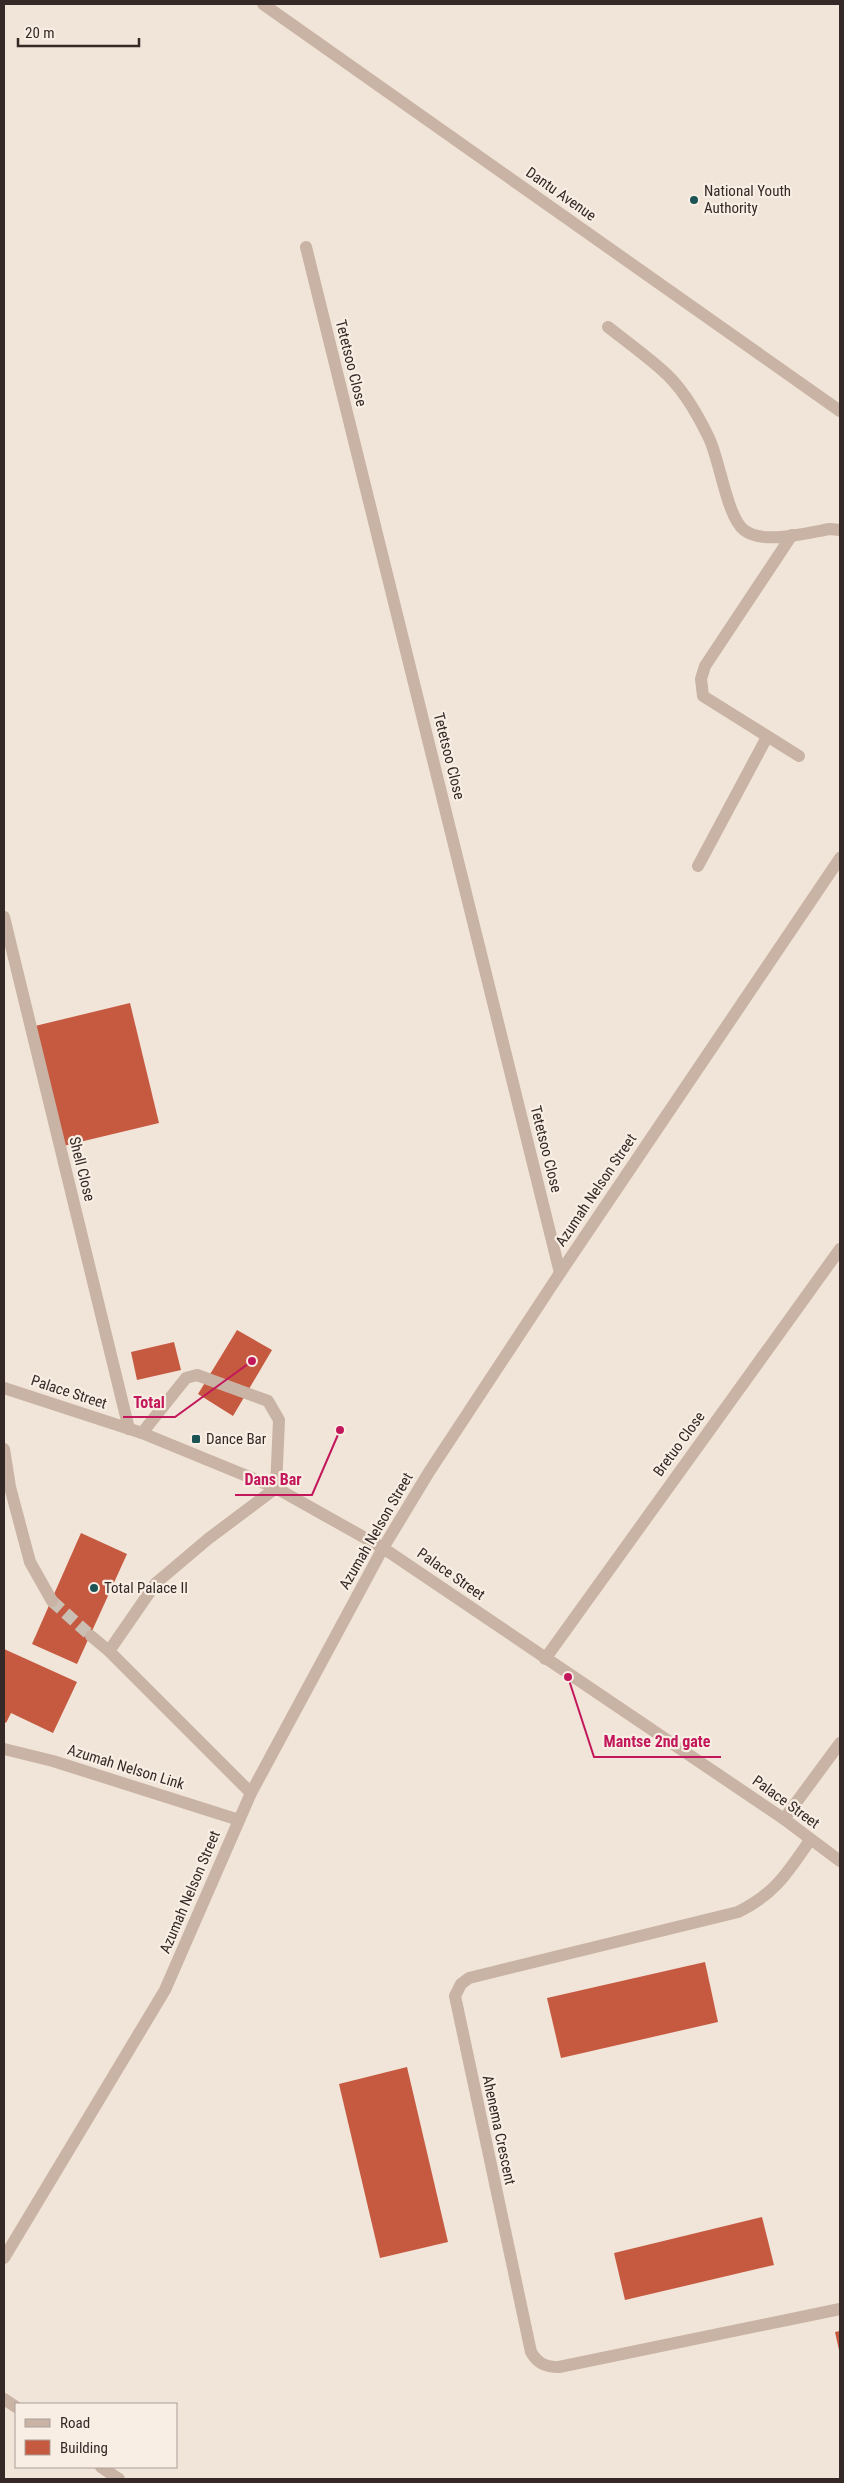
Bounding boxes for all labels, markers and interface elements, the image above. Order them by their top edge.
scale bar [18,15,139,47]
text: 20 m [25,24,55,42]
street label: Dantu Avenue [523,163,599,225]
place label: National Youth Authority [704,182,791,217]
marker: National Youth Authority [688,194,700,206]
street label: Tetetsoo Close [332,318,370,408]
street label: Tetetsoo Close [430,711,468,801]
street label: Tetetsoo Close [527,1104,565,1194]
street label: Azumah Nelson Street [552,1130,640,1250]
street label: Shell Close [65,1135,99,1203]
street label: Palace Street [29,1371,109,1413]
callout: Total [123,1386,175,1417]
text: Total [133,1393,165,1412]
street label: Bretuo Close [649,1408,709,1480]
place label: Dance Bar [206,1430,267,1448]
marker: Dance Bar [190,1433,202,1445]
callout: Dans Bar [235,1464,312,1495]
street label: Azumah Nelson Street [335,1469,417,1593]
text: Dans Bar [244,1470,302,1489]
street label: Palace Street [414,1544,488,1604]
place label: Total Palace II [104,1579,188,1597]
marker: Total Palace II [88,1582,100,1594]
callout: Mantse 2nd gate [594,1726,721,1757]
text: Mantse 2nd gate [604,1732,711,1751]
street label: Azumah Nelson Link [65,1741,187,1793]
street label: Palace Street [749,1772,823,1832]
street label: Azumah Nelson Street [156,1828,224,1956]
street label: Ahenema Crescent [479,2074,519,2186]
legend [15,2403,178,2468]
text: Road [60,2414,90,2432]
text: Building [60,2439,108,2457]

